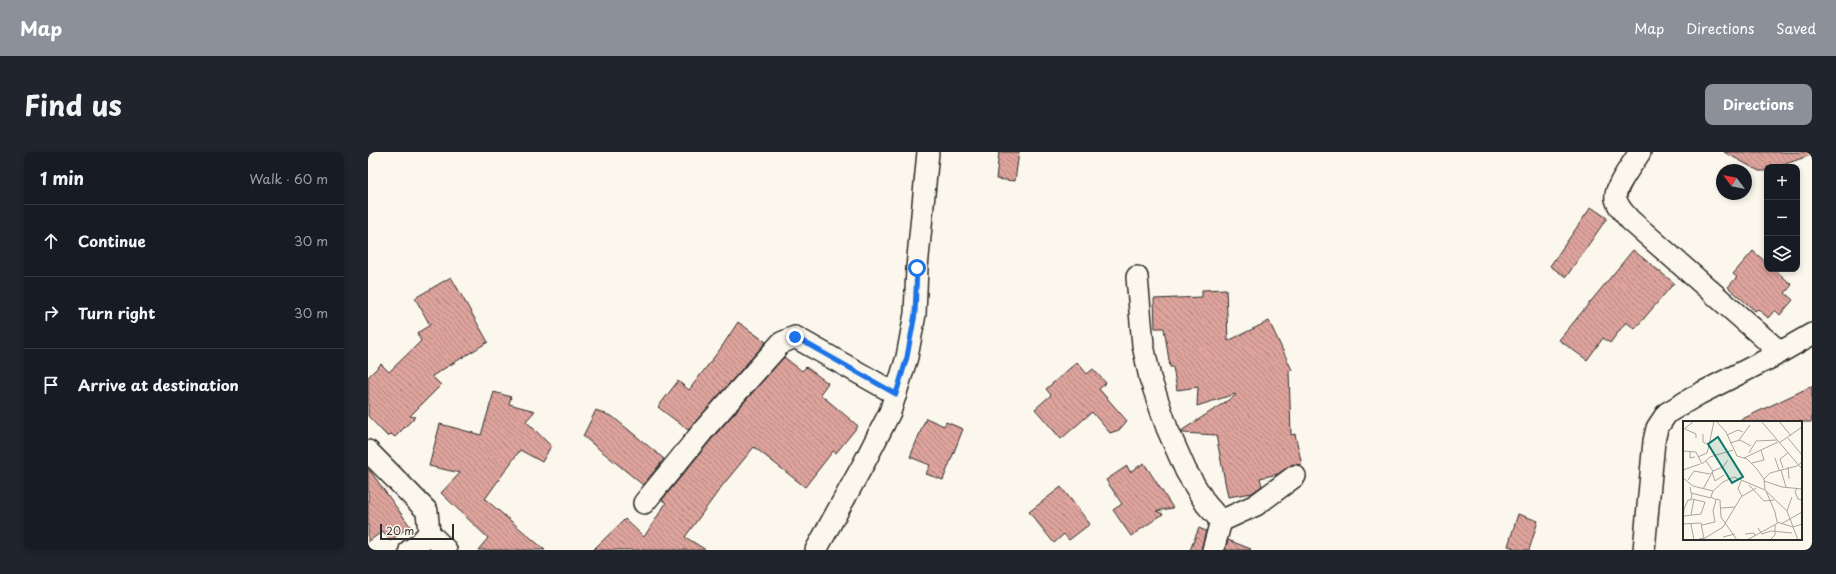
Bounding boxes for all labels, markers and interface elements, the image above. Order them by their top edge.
text: Map [20,14,62,42]
text: Map [1634,18,1664,39]
text: Directions [1686,18,1754,39]
text: Saved [1776,18,1816,39]
text: Find us [24,83,122,126]
button: Directions [1705,84,1812,125]
north arrow [1716,164,1752,200]
map controls [1764,164,1800,272]
button: + [1764,164,1800,200]
text: 1 min [40,165,84,191]
text: Walk · 60 m [250,169,328,188]
button: − [1764,200,1800,236]
text: Continue [78,229,146,252]
icon: ahead [40,230,62,252]
text: 30 m [294,231,328,250]
button: layers [1764,236,1800,272]
route start [908,259,926,277]
text: Turn right [78,301,155,324]
icon: right [40,302,62,324]
text: 30 m [294,303,328,322]
route end [786,328,804,346]
text: Arrive at destination [78,373,239,396]
icon: arrive [40,374,62,396]
inset map [1683,421,1802,540]
scale bar [380,522,454,541]
text: 20 m [386,522,414,539]

